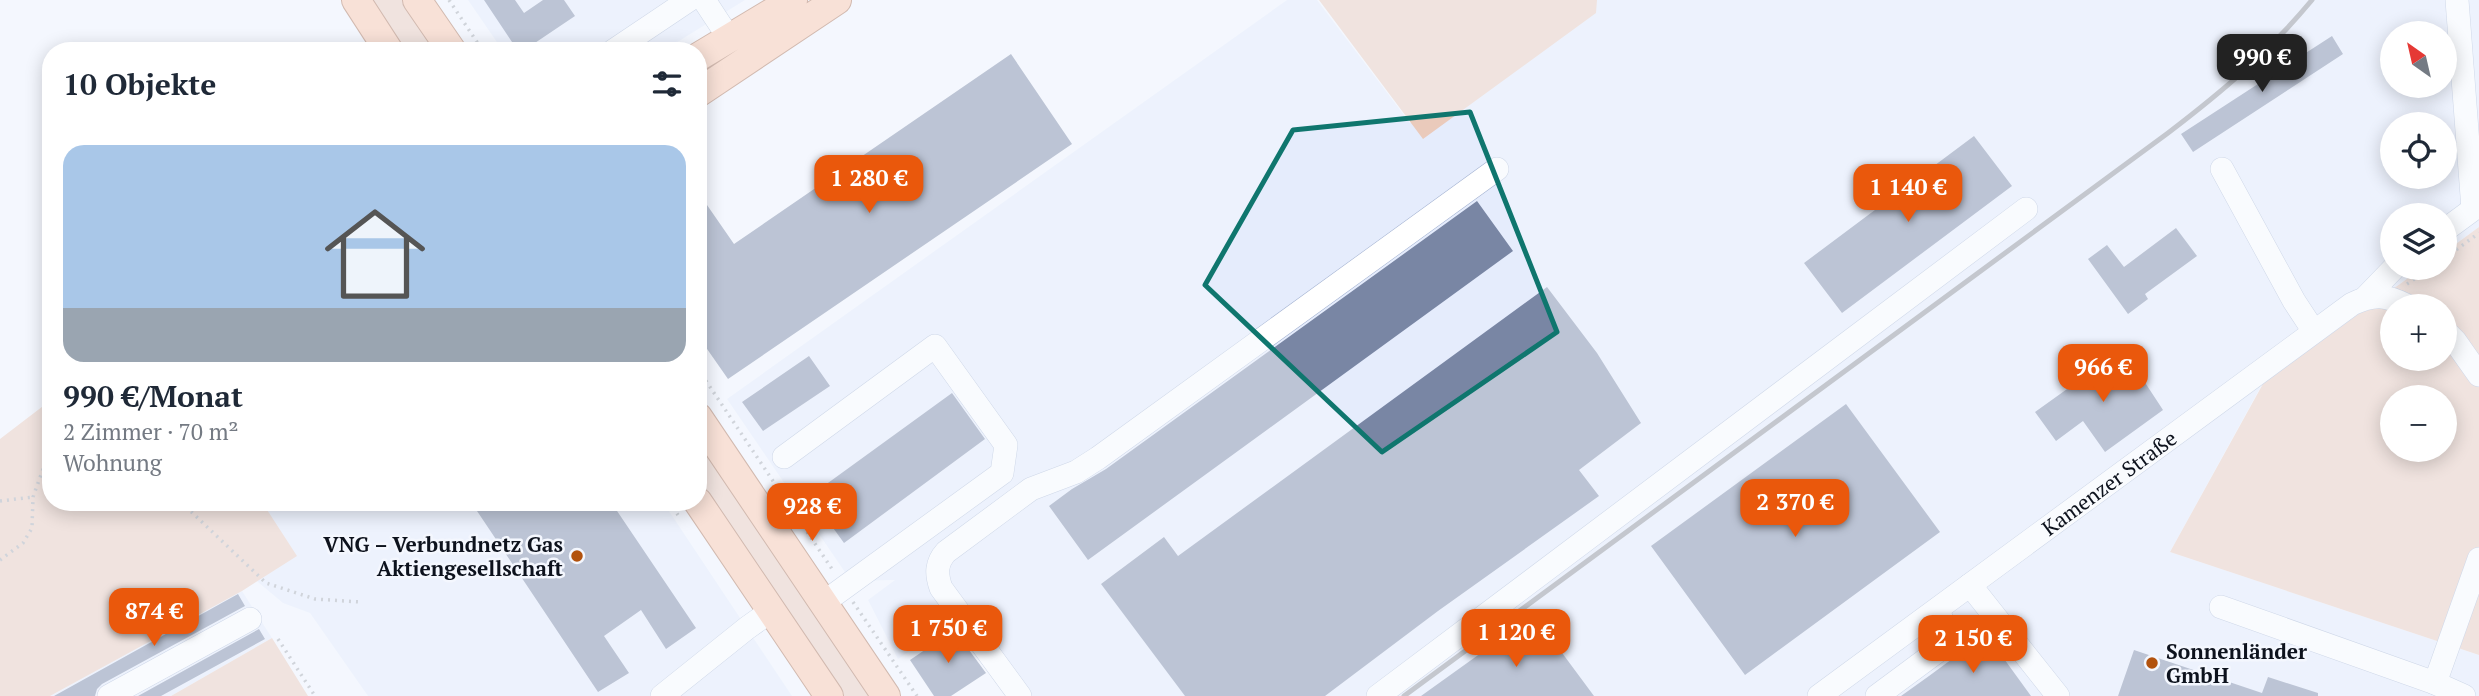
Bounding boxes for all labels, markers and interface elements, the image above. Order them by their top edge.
north arrow [2380,21,2457,98]
map controls [2380,21,2457,462]
pin: 990 € [2213,34,2311,94]
text: 990 € [2233,41,2291,72]
text: 10 Objekte [63,64,216,104]
icon: filters [648,65,686,103]
button: locate [2380,112,2457,189]
pin: 1 280 € [804,156,934,215]
text: 1 280 € [830,162,908,193]
pin: 1 140 € [1843,164,1973,224]
text: 1 140 € [1869,171,1947,202]
icon: home [312,191,438,317]
button: layers [2380,203,2457,280]
button: + [2380,294,2457,371]
pin: 966 € [2054,344,2152,404]
text: 966 € [2074,351,2132,382]
text: 990 €/Monat [63,376,243,416]
button: − [2380,385,2457,462]
text: 2 Zimmer · 70 m² [63,416,238,447]
street label: Kamenzer Straße [2036,424,2182,542]
text: Wohnung [63,447,162,478]
pin: 2 370 € [1730,480,1860,539]
pin: 928 € [763,484,861,543]
text: 2 370 € [1756,486,1834,517]
text: 928 € [783,490,841,521]
place label: VNG – Verbundnetz Gas Aktiengesellschaft [323,530,564,582]
marker: VNG – Verbundnetz Gas Aktiengesellschaft [569,548,585,564]
pin: 874 € [105,588,203,648]
text: 874 € [125,595,183,626]
pin: 1 750 € [883,606,1013,665]
pin: 1 120 € [1451,610,1581,669]
text: 1 750 € [909,612,987,643]
text: 1 120 € [1477,616,1555,647]
pin: 2 150 € [1908,616,2038,675]
text: 2 150 € [1934,622,2012,653]
place label: Sonnenländer GmbH [2166,637,2307,689]
marker: Sonnenländer GmbH [2144,655,2160,671]

